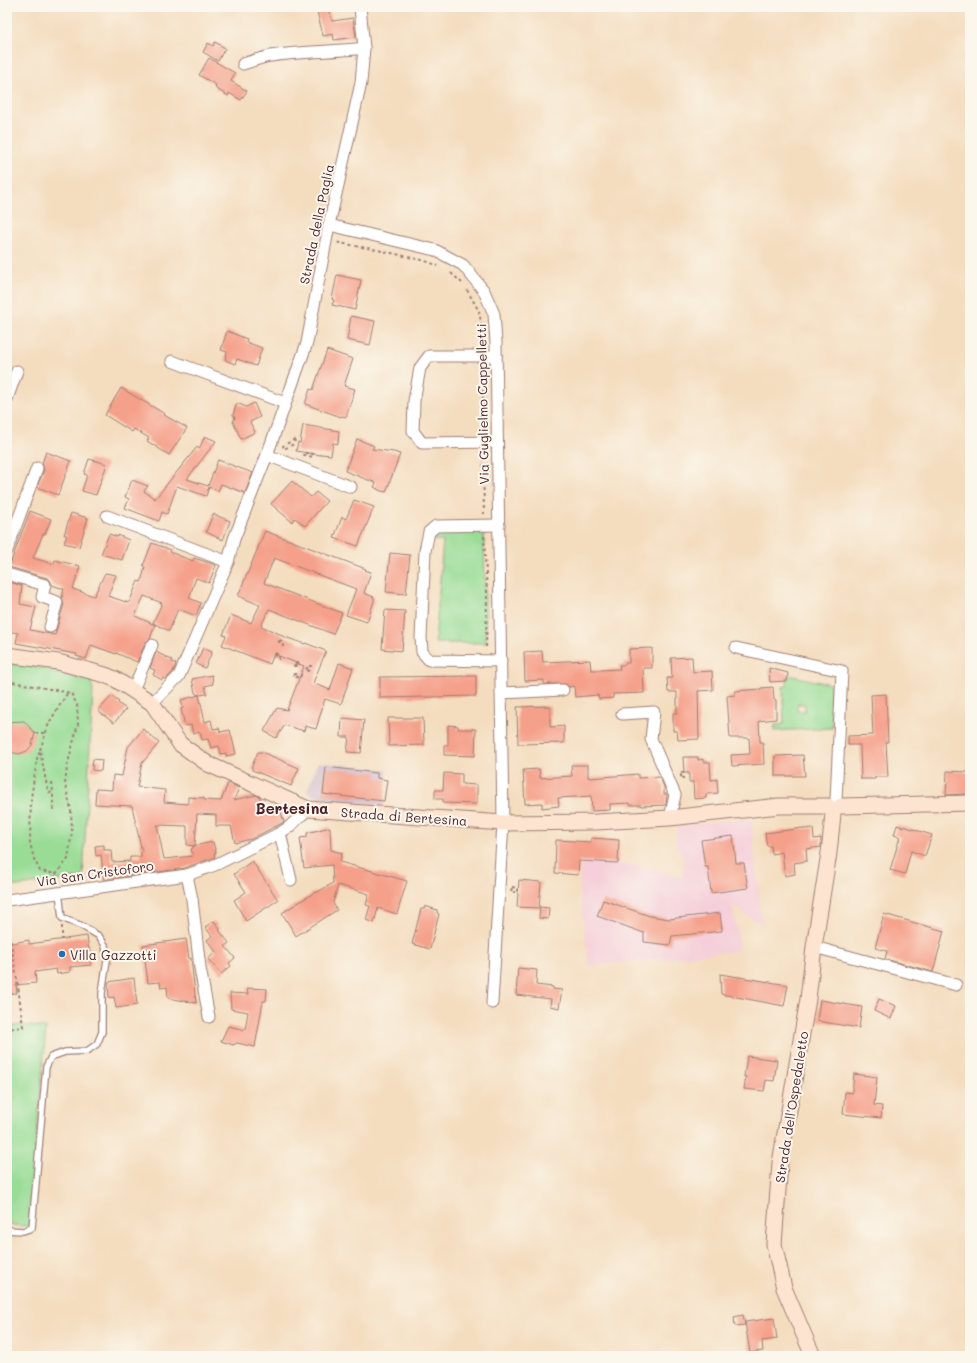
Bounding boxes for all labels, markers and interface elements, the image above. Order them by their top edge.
street label: Strada della Paglia [295,162,337,286]
street label: Via Guglielmo Cappelletti [472,323,492,485]
district label: Bertesina [256,798,328,818]
street label: Strada di Bertesina [340,803,468,829]
street label: Via San Cristoforo [35,856,155,890]
place label: Villa Gazzotti [70,946,156,963]
marker: Villa Gazzotti [57,949,67,959]
street label: Strada dell'Ospedaletto [771,1030,811,1184]

